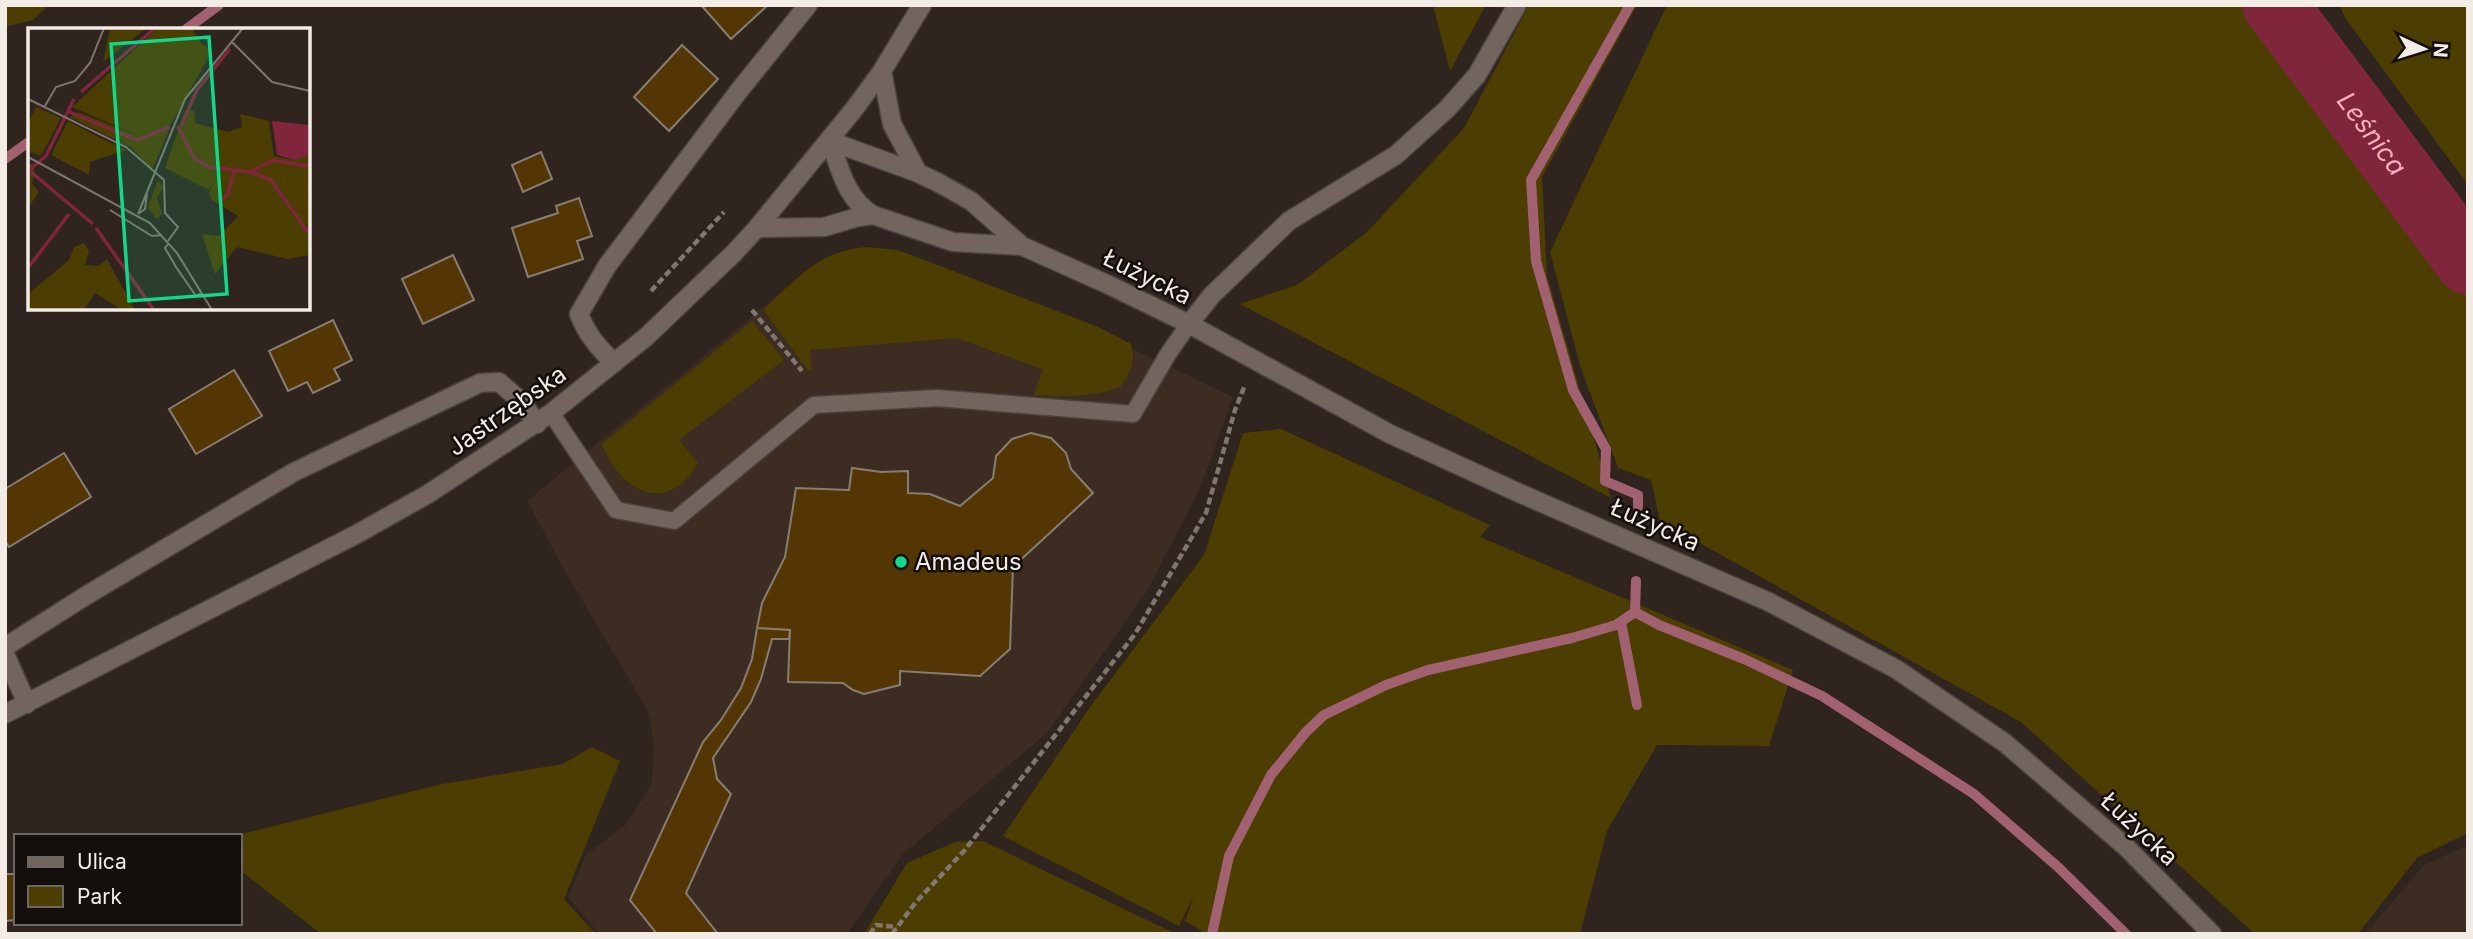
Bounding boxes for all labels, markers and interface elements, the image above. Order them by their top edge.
north arrow [2389,14,2459,84]
inset map [28,28,310,310]
text: N [2428,42,2452,58]
water label: Leśnica [2331,86,2413,181]
street label: Łużycka [1098,243,1196,310]
street label: Jastrzębska [442,359,571,462]
street label: Łużycka [1606,492,1705,557]
place label: Amadeus [915,547,1022,576]
marker: Amadeus [893,554,909,570]
street label: Łużycka [2095,786,2184,872]
legend [14,834,242,925]
text: Ulica [77,849,127,874]
text: Park [77,884,122,909]

